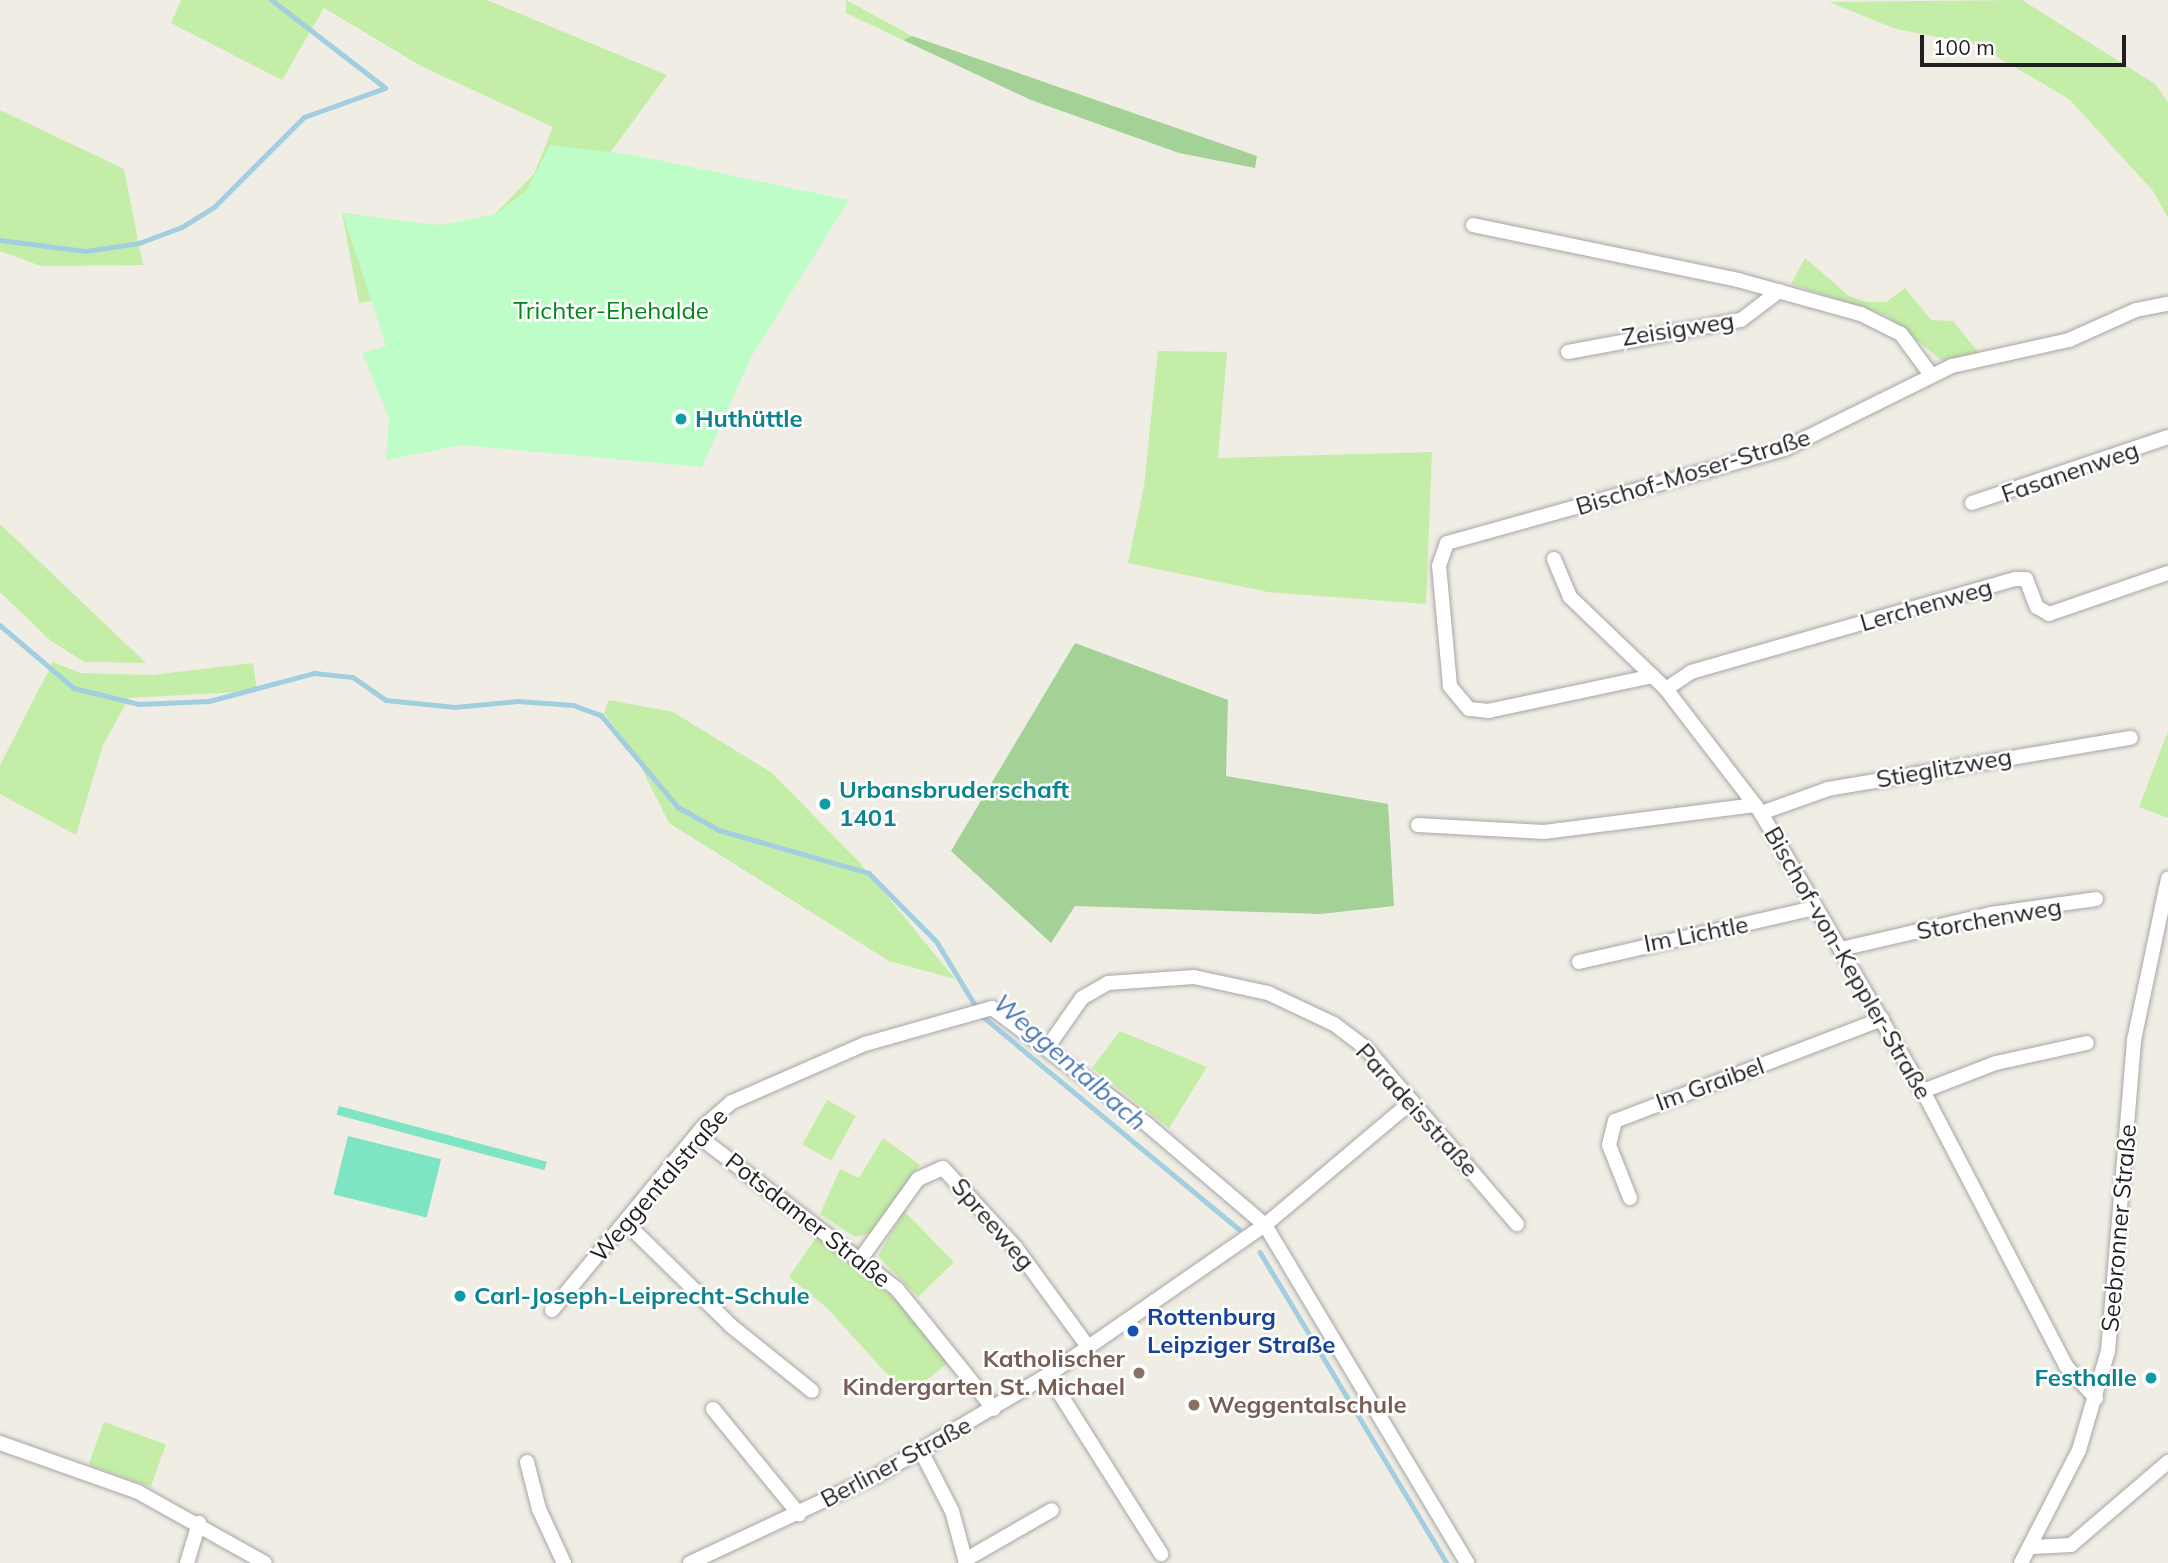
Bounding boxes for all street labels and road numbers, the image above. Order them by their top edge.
street label: Zeisigweg [1620,306,1736,352]
street label: Bischof-Moser-Straße [1572,423,1814,521]
street label: Fasanenweg [1998,435,2142,509]
street label: Lerchenweg [1857,572,1995,638]
street label: Stieglitzweg [1874,742,2014,794]
street label: Bischof-von-Keppler-Straße [1758,822,1938,1104]
street label: Storchenweg [1914,892,2064,946]
street label: Im Lichtle [1641,910,1751,958]
street label: Paradeisstraße [1350,1038,1484,1182]
street label: Im Graibel [1652,1051,1768,1117]
street label: Weggentalstraße [584,1102,734,1268]
street label: Seebronner Straße [2096,1123,2142,1333]
street label: Potsdamer Straße [720,1147,896,1293]
street label: Spreeweg [945,1172,1041,1276]
street label: Berliner Straße [816,1410,976,1514]

